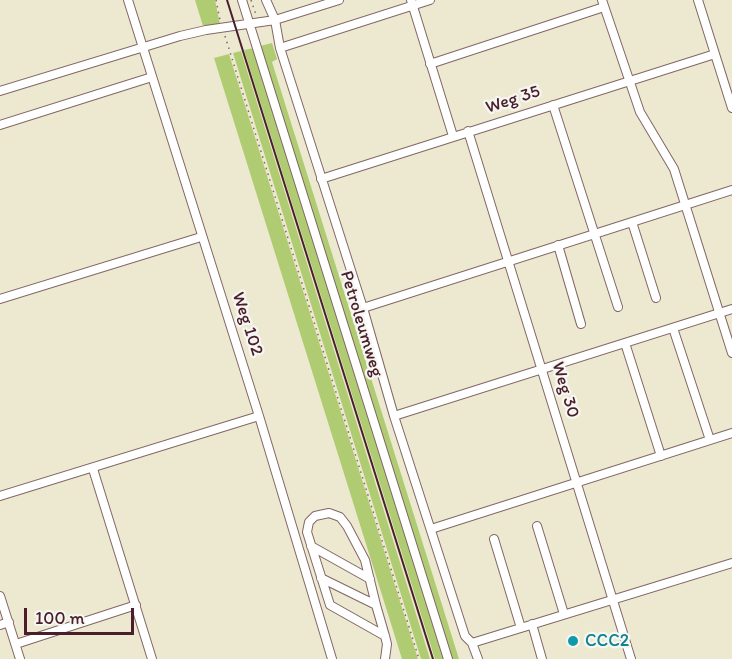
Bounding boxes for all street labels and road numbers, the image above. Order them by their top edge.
street label: Weg 35 [483,81,543,119]
street label: Petroleumweg [335,268,387,380]
street label: Weg 102 [227,289,267,359]
street label: Weg 30 [546,359,584,421]

